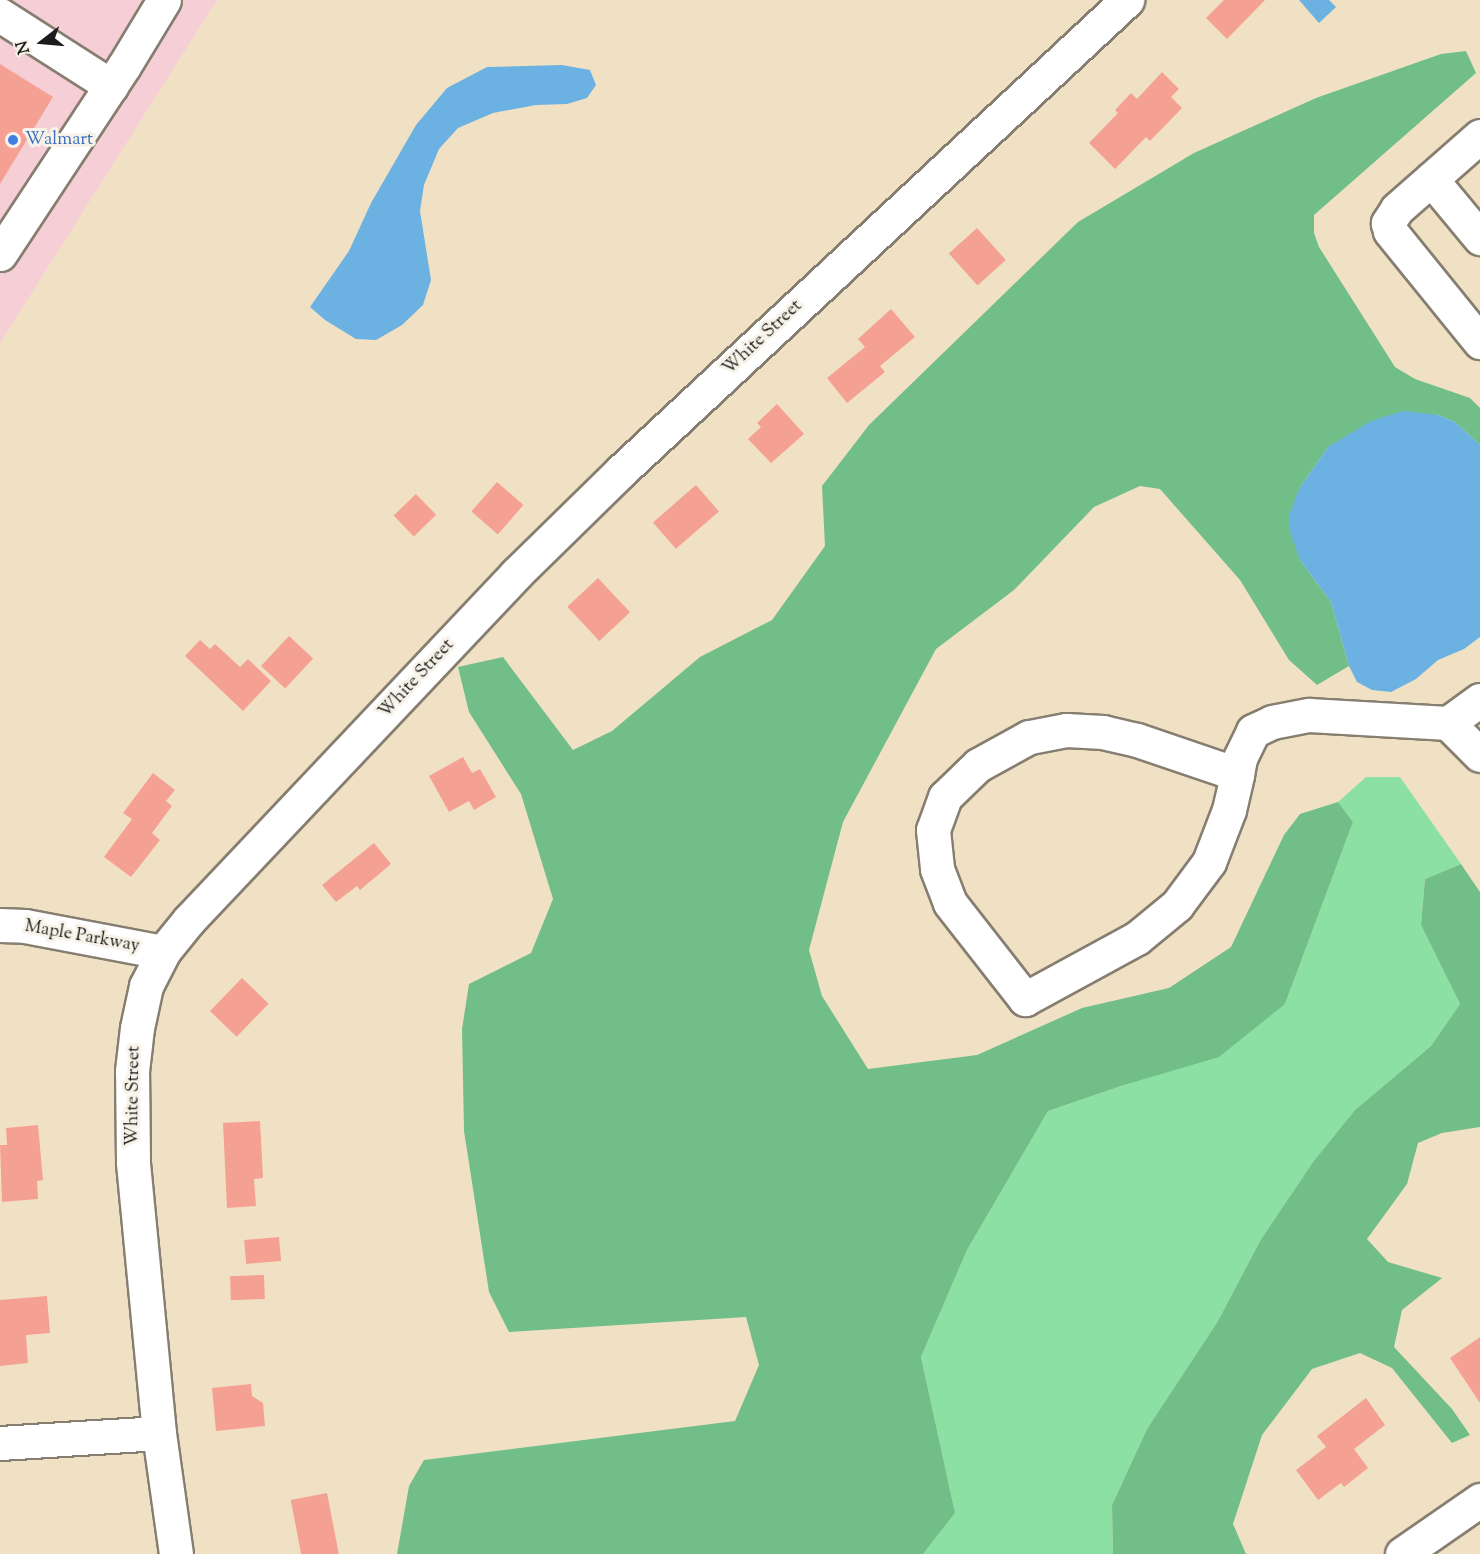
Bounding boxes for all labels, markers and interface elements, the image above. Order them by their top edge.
north arrow [12,12,72,72]
text: N [11,38,37,56]
place label: Walmart [25,129,93,151]
marker: Walmart [6,133,20,147]
street label: White Street [719,296,807,380]
street label: White Street [375,635,459,723]
street label: Maple Parkway [23,916,141,958]
street label: White Street [122,1046,146,1146]

